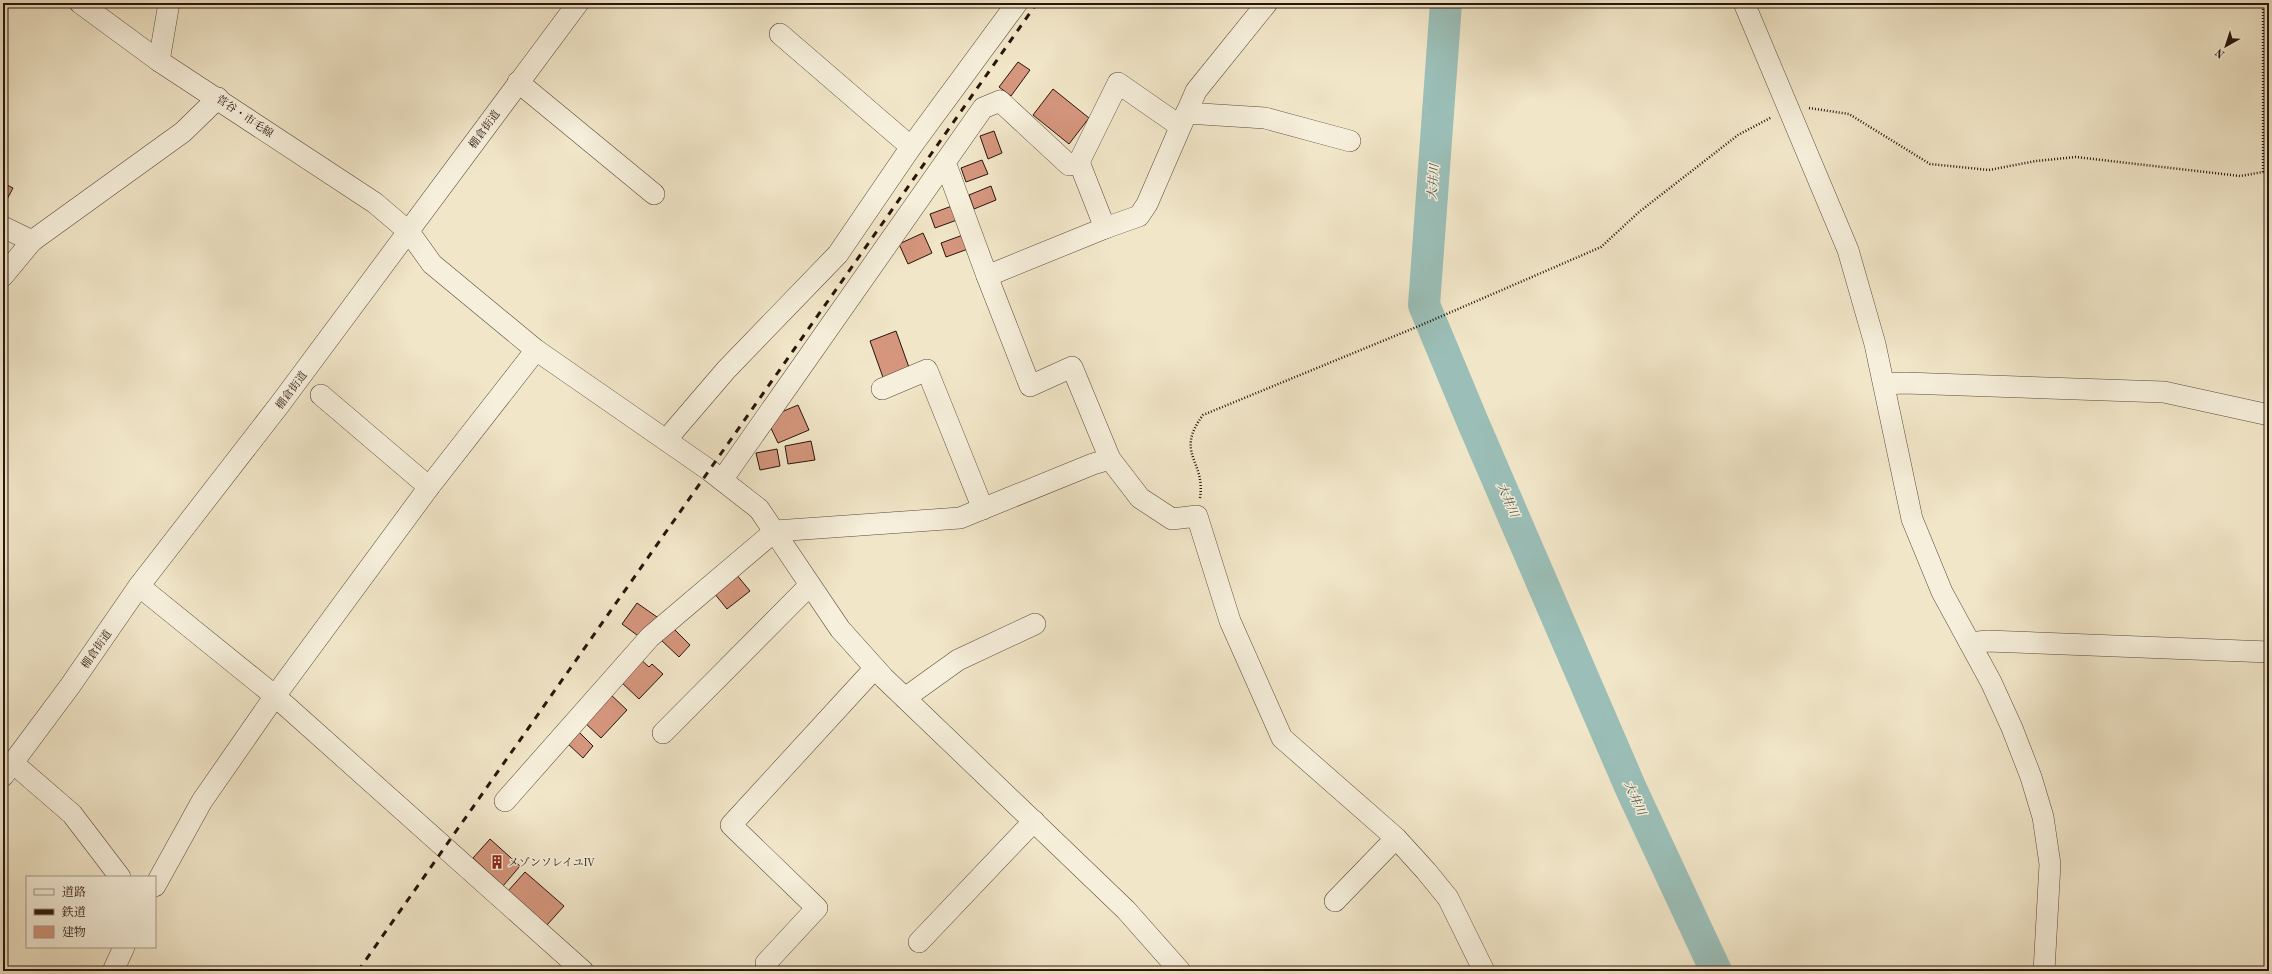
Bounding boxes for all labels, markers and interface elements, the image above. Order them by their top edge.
north arrow [2206,26,2246,66]
text: N [2213,45,2227,60]
street label: 菅谷・市毛線 [214,93,276,140]
street label: 棚倉街道 [466,108,503,151]
water label: 大井川 [1425,162,1441,200]
street label: 棚倉街道 [273,369,310,412]
water label: 大井川 [1495,481,1522,521]
street label: 棚倉街道 [78,628,114,671]
water label: 大井川 [1621,779,1650,819]
building icon: メゾンソレイユⅣ [489,854,505,870]
place label: メゾンソレイユⅣ [508,856,595,869]
legend [26,876,156,948]
text: 道路 [62,885,86,899]
text: 鉄道 [61,905,86,919]
text: 建物 [62,925,86,939]

